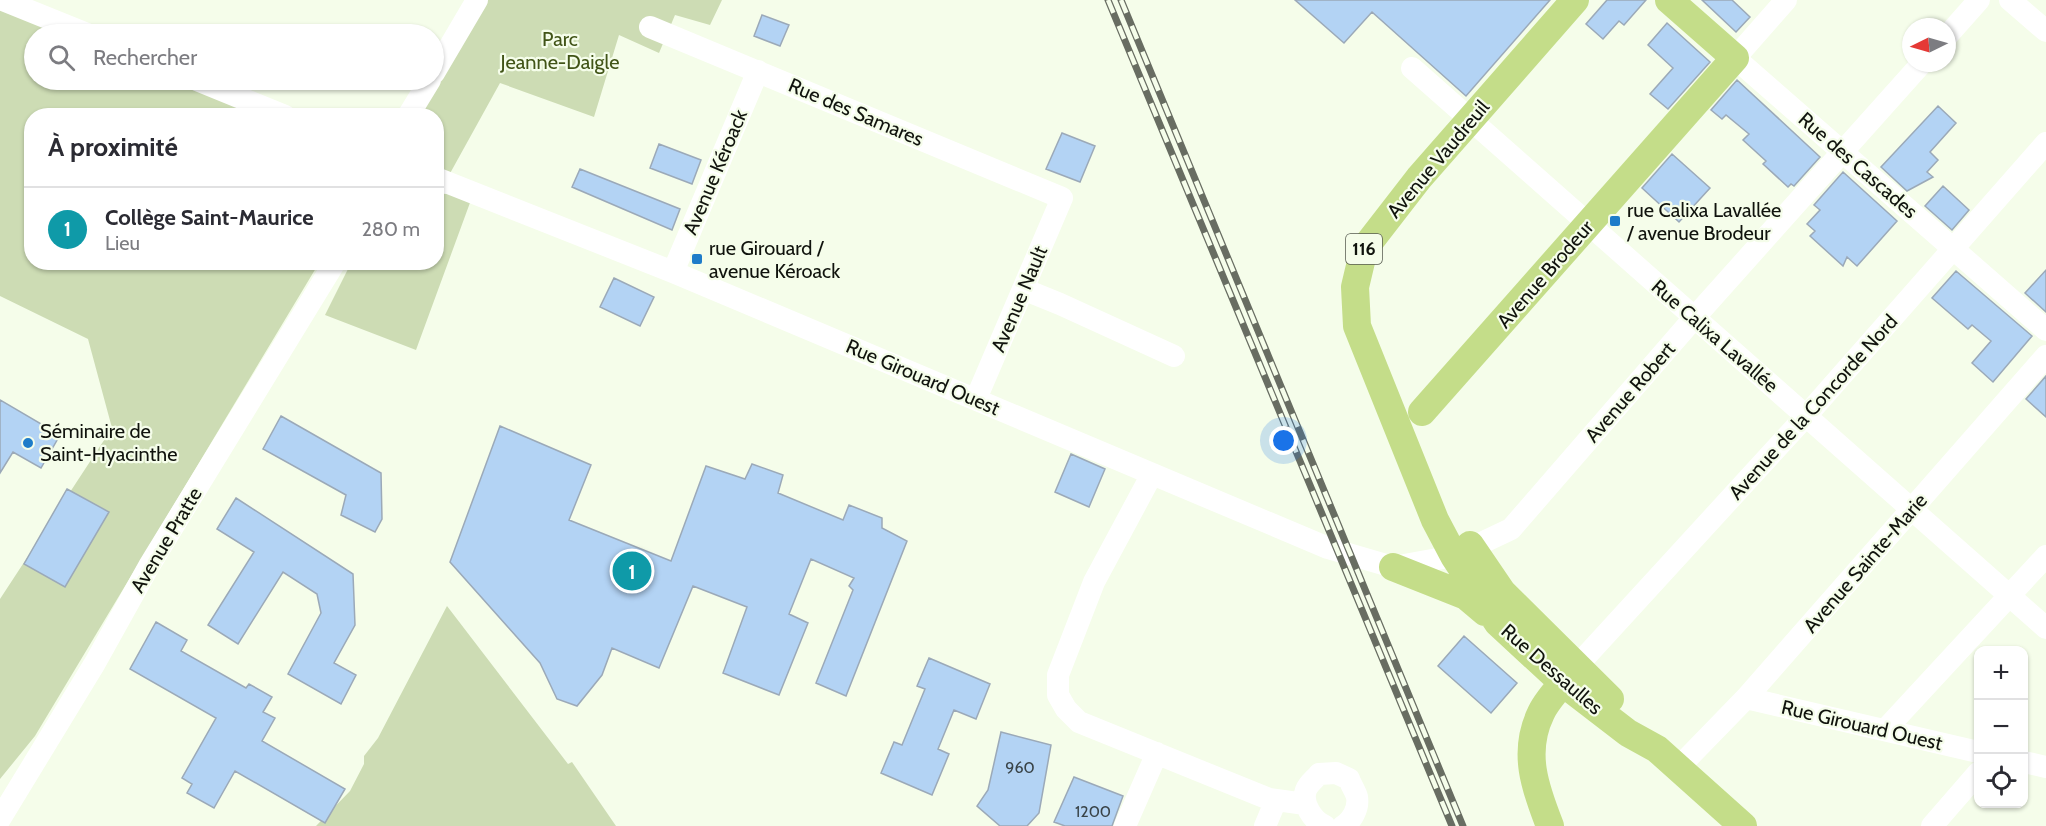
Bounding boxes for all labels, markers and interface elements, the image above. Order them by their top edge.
north arrow [1902,18,1956,72]
search box [24,24,444,90]
park label: Parc Jeanne-Daigle [500,27,619,74]
icon: search [45,41,78,74]
text: Rechercher [93,44,197,71]
street label: Rue des Samares [785,73,927,151]
street label: Avenue Vaudreuil [1382,95,1494,223]
street label: Avenue Kéroack [678,106,752,238]
street label: Rue des Cascades [1794,107,1922,223]
text: À proximité [48,131,178,163]
place label: rue Calixa Lavallée / avenue Brodeur [1626,198,1781,245]
text: Collège Saint-Maurice [105,204,314,231]
marker: rue Calixa Lavallée / avenue Brodeur [1608,214,1622,228]
street label: Avenue Brodeur [1492,215,1599,333]
text: 1 [64,217,71,241]
text: 280 m [361,217,420,241]
text: Lieu [105,231,140,255]
road number: 116 [1346,234,1382,264]
place label: rue Girouard / avenue Kéroack [709,236,840,283]
street label: Avenue Nault [986,242,1052,356]
marker: rue Girouard / avenue Kéroack [690,252,704,266]
street label: Rue Calixa Lavallée [1647,275,1783,397]
street label: Avenue de la Concorde Nord [1724,310,1902,504]
street label: Rue Girouard Ouest [843,334,1004,420]
street label: Avenue Robert [1580,337,1680,447]
place label: Séminaire de Saint-Hyacinthe [40,419,177,466]
your location [1269,426,1298,455]
marker: Séminaire de Saint-Hyacinthe [21,436,35,450]
street label: Avenue Pratte [125,483,207,597]
street label: Avenue Sainte-Marie [1798,489,1932,637]
pin: 1 [612,548,652,594]
street label: Rue Dessaulles [1497,619,1607,719]
map controls [1974,646,2028,808]
button: + [1974,646,2028,700]
street label: Rue Girouard Ouest [1779,695,1945,755]
button: − [1974,700,2028,754]
button: locate [1974,754,2028,808]
house number: 960 [1005,758,1035,777]
house number: 1200 [1075,802,1111,821]

